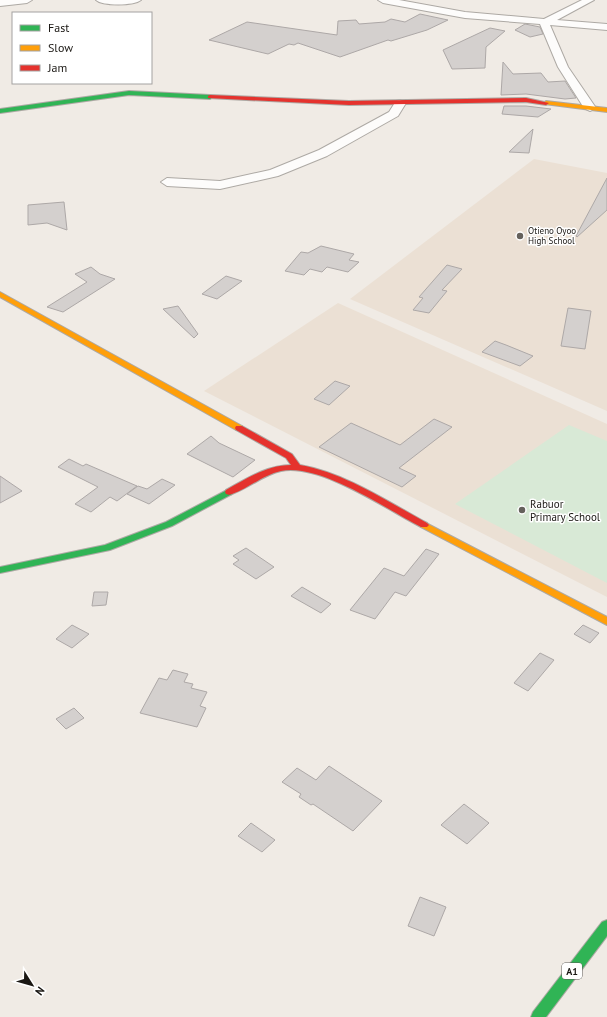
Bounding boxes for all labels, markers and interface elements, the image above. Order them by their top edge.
legend [12,12,152,84]
text: Fast [48,20,69,35]
text: Slow [48,40,73,55]
text: Jam [47,60,67,75]
place label: Otieno Oyoo High School [528,225,576,246]
marker: Otieno Oyoo High School [515,231,525,241]
place label: Rabuor Primary School [530,497,601,524]
marker: Rabuor Primary School [517,505,527,515]
road number: A1 [562,963,582,979]
north arrow [12,965,52,1005]
text: N [32,984,48,998]

